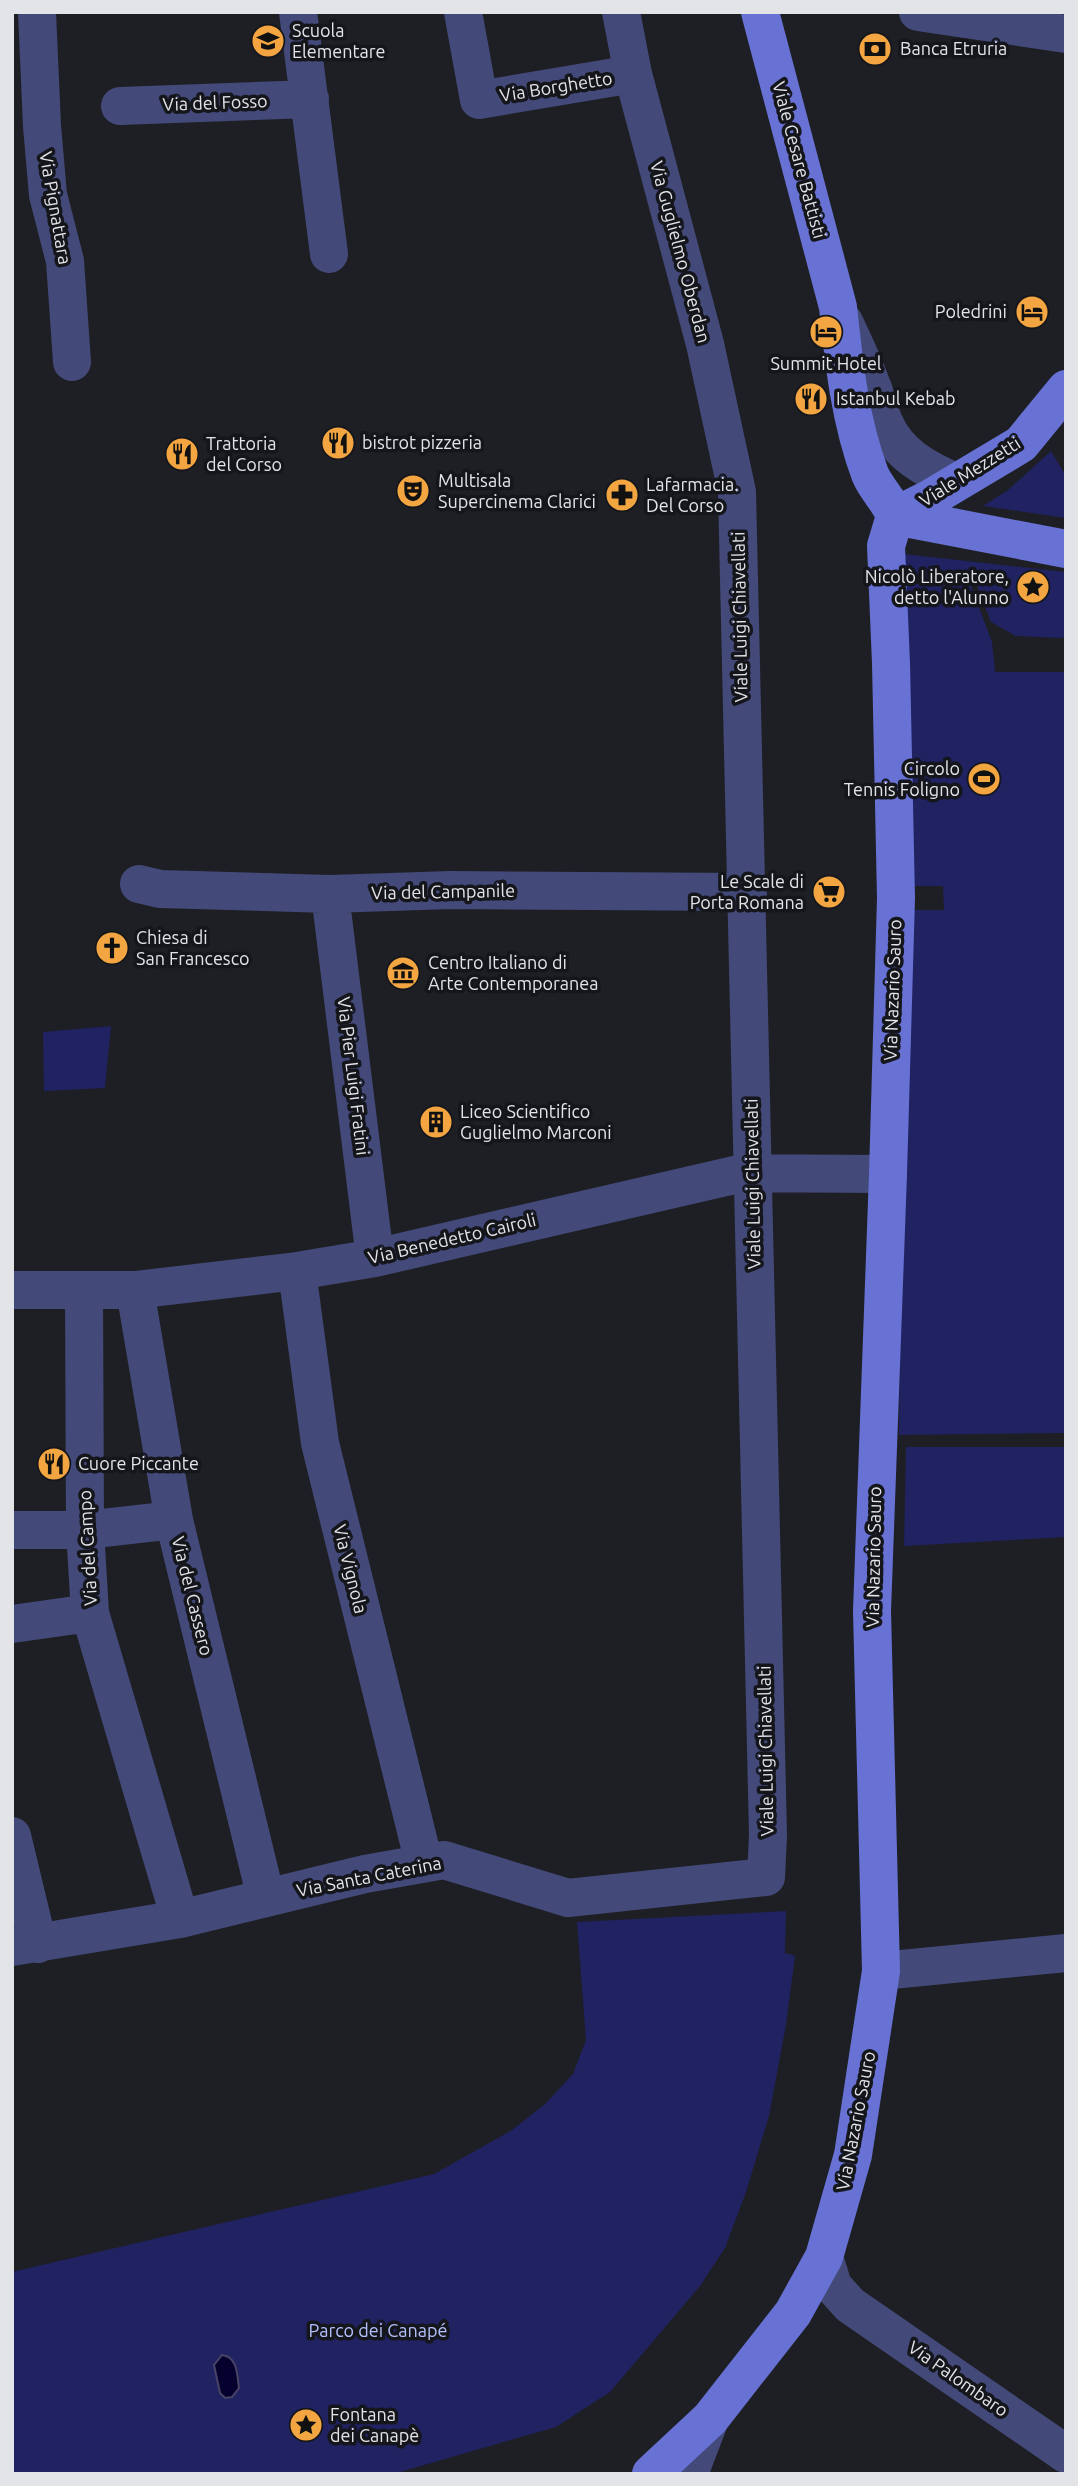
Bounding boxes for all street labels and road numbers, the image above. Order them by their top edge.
street label: Via Borghetto [498,67,614,105]
street label: Viale Cesare Battisti [769,79,831,240]
street label: Via del Fosso [162,90,268,114]
street label: Via Pignattara [36,150,76,266]
street label: Via Guglielmo Oberdan [647,159,715,345]
street label: Viale Mezzetti [915,432,1023,510]
street label: Viale Luigi Chiavellati [728,531,750,703]
street label: Via del Campanile [371,880,515,902]
street label: Via Nazario Sauro [880,919,904,1061]
street label: Via Pier Luigi Fratini [334,995,374,1156]
street label: Viale Luigi Chiavellati [741,1098,763,1270]
street label: Via Benedetto Cairoli [366,1209,538,1267]
street label: Via Nazario Sauro [862,1486,884,1628]
street label: Via del Campo [74,1490,100,1606]
street label: Via Vignola [330,1522,372,1615]
street label: Via del Cassero [168,1534,217,1657]
street label: Viale Luigi Chiavellati [754,1665,776,1837]
street label: Via Santa Caterina [295,1852,443,1900]
street label: Via Nazario Sauro [832,2049,878,2192]
street label: Via Palombaro [905,2336,1012,2420]

